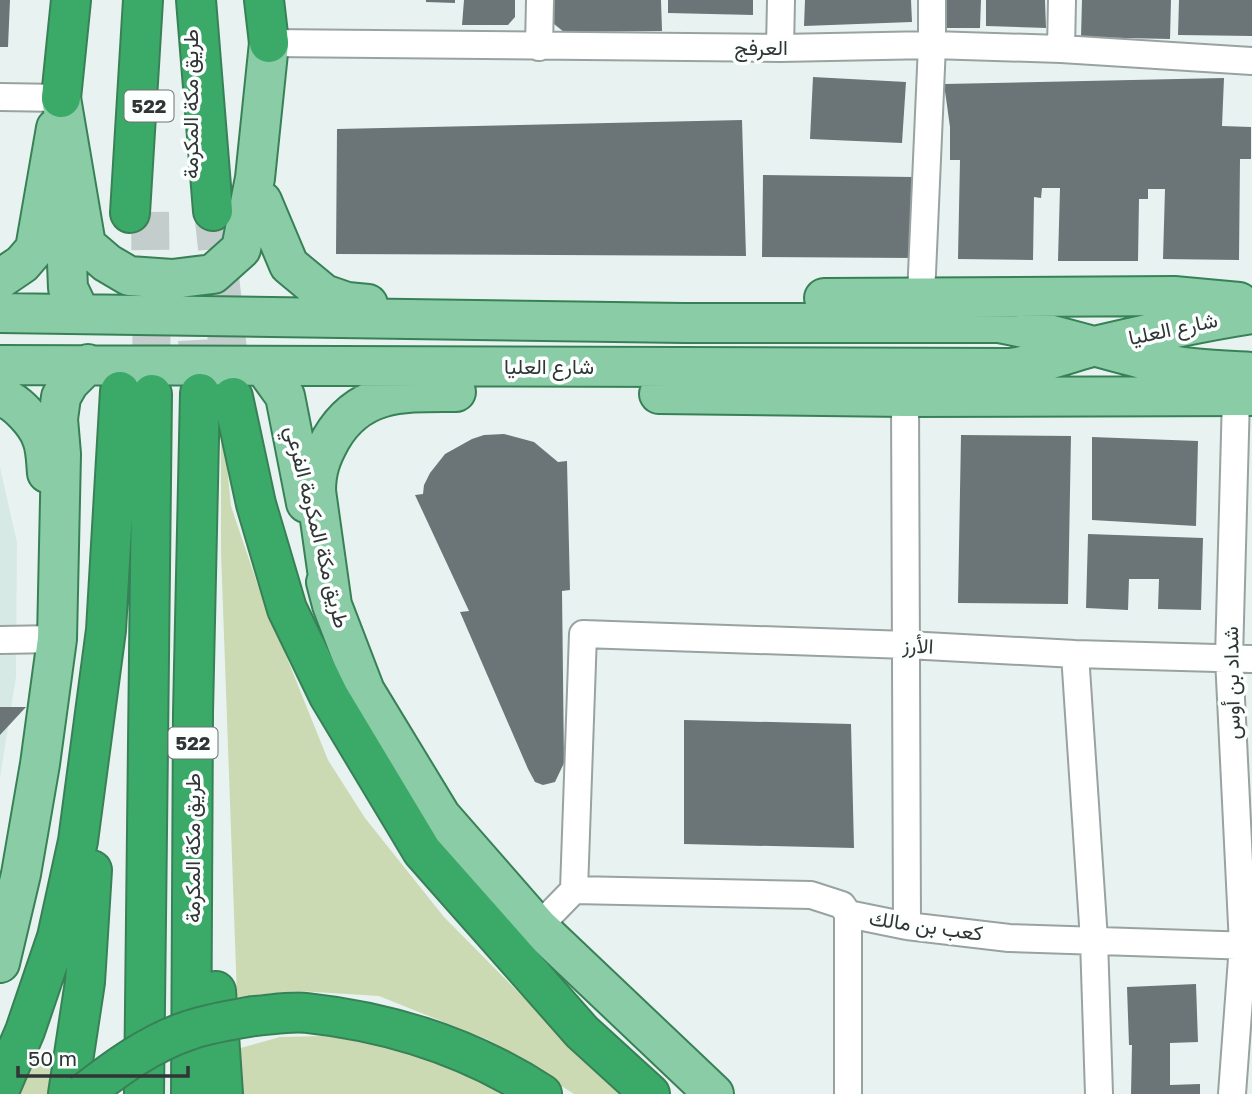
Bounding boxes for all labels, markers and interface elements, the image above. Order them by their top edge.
street label: طريق مكة المكرمة [177,29,204,179]
street label: العرفج [734,34,788,62]
road number: 522 [124,90,174,122]
street label: شارع العليا [1126,306,1220,352]
street label: شارع العليا [504,353,594,381]
street label: طريق مكة المكرمة الفرعي [275,423,356,632]
street label: شداد بن أوس [1217,626,1246,740]
street label: الأرز [901,631,934,660]
road number: 522 [168,728,218,758]
street label: طريق مكة المكرمة [179,773,206,923]
street label: كعب بن مالك [868,904,985,946]
scale bar [18,1034,187,1078]
text: 50 m [28,1045,77,1071]

